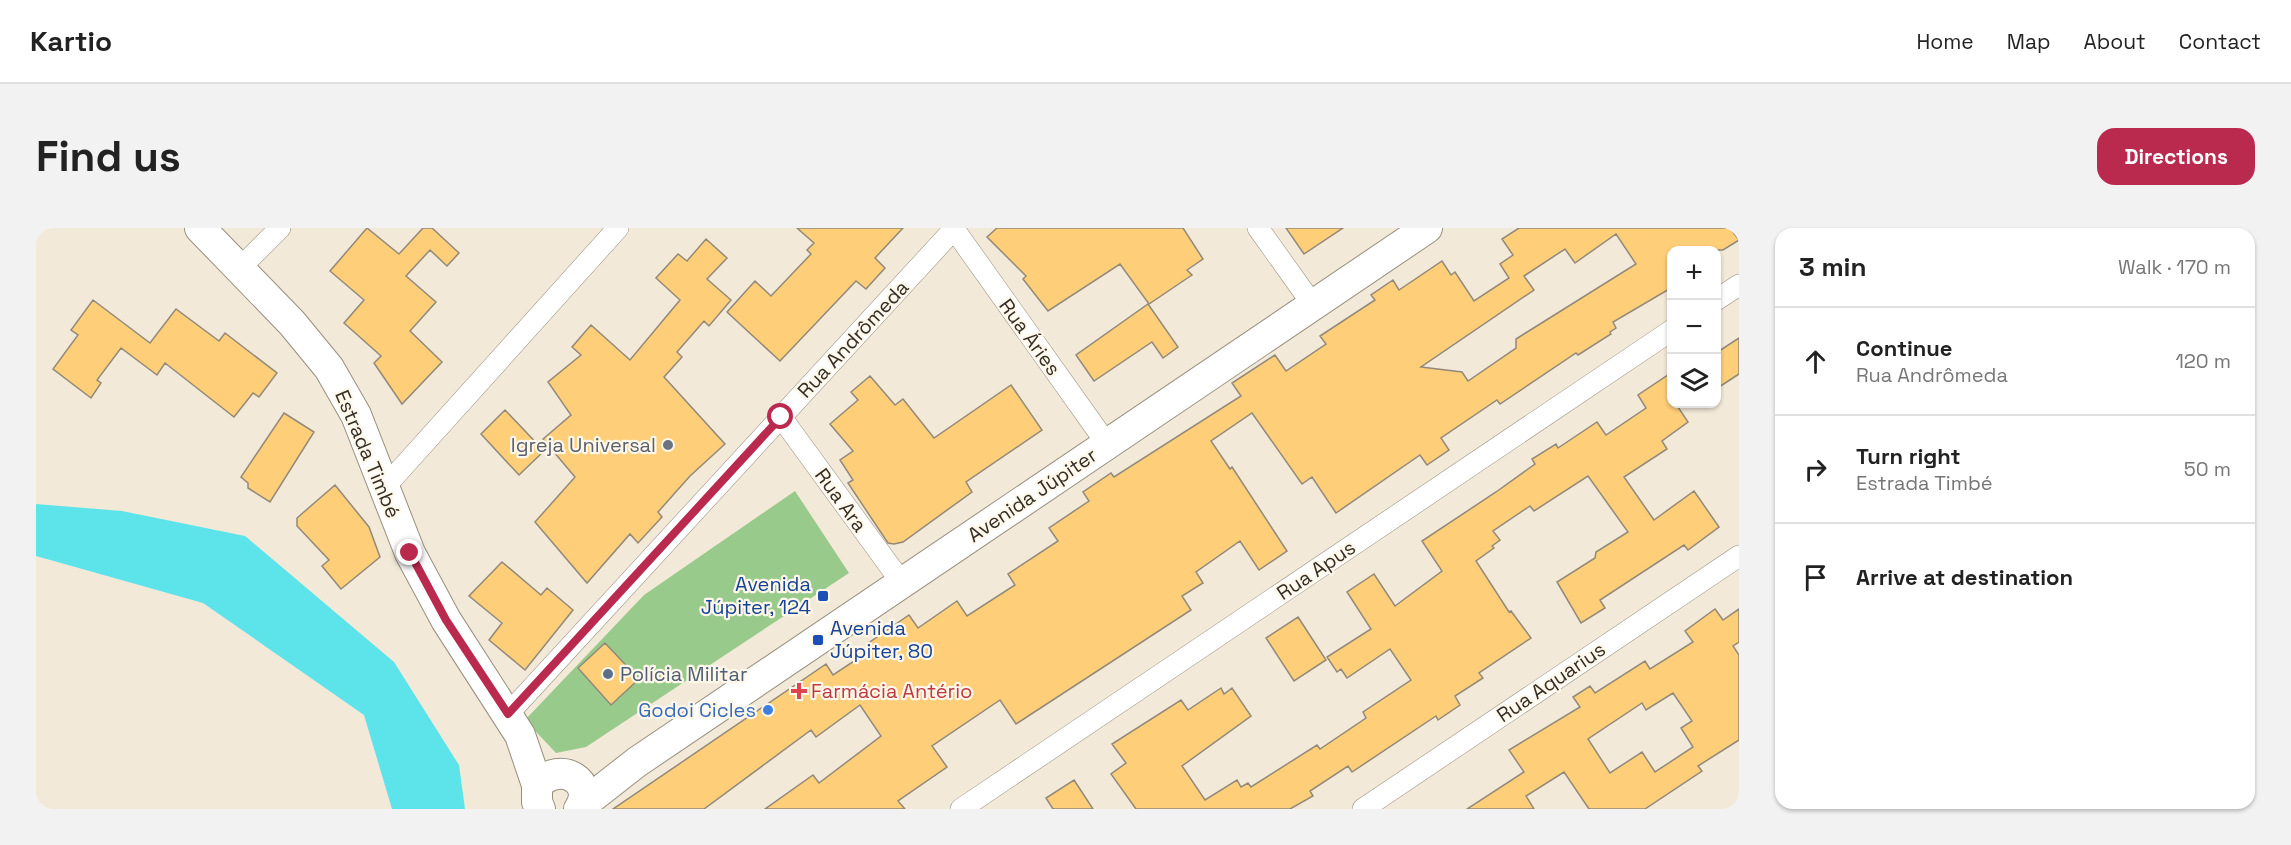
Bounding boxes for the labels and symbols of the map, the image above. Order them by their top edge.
street label: Rua Andrômeda [792,275,914,403]
street label: Rua Áries [993,293,1067,381]
street label: Estrada Timbé [329,386,407,522]
route start [767,403,793,429]
place label: Igreja Universal [511,432,656,458]
marker: Igreja Universal [661,438,675,452]
street label: Avenida Júpiter [962,442,1102,548]
street label: Rua Ara [809,463,873,537]
street label: Rua Apus [1272,534,1360,606]
route end [396,539,422,565]
place label: Avenida Júpiter, 124 [701,571,811,620]
marker: Avenida Júpiter, 124 [816,589,830,603]
place label: Avenida Júpiter, 80 [830,615,933,664]
marker: Avenida Júpiter, 80 [811,633,825,647]
street label: Rua Aquarius [1492,636,1610,728]
place label: Polícia Militar [620,661,748,687]
marker: Polícia Militar [601,667,615,681]
place label: Farmácia Antério [811,678,972,704]
marker: Farmácia Antério [792,684,806,698]
place label: Godoi Cicles [638,697,756,723]
marker: Godoi Cicles [761,703,775,717]

